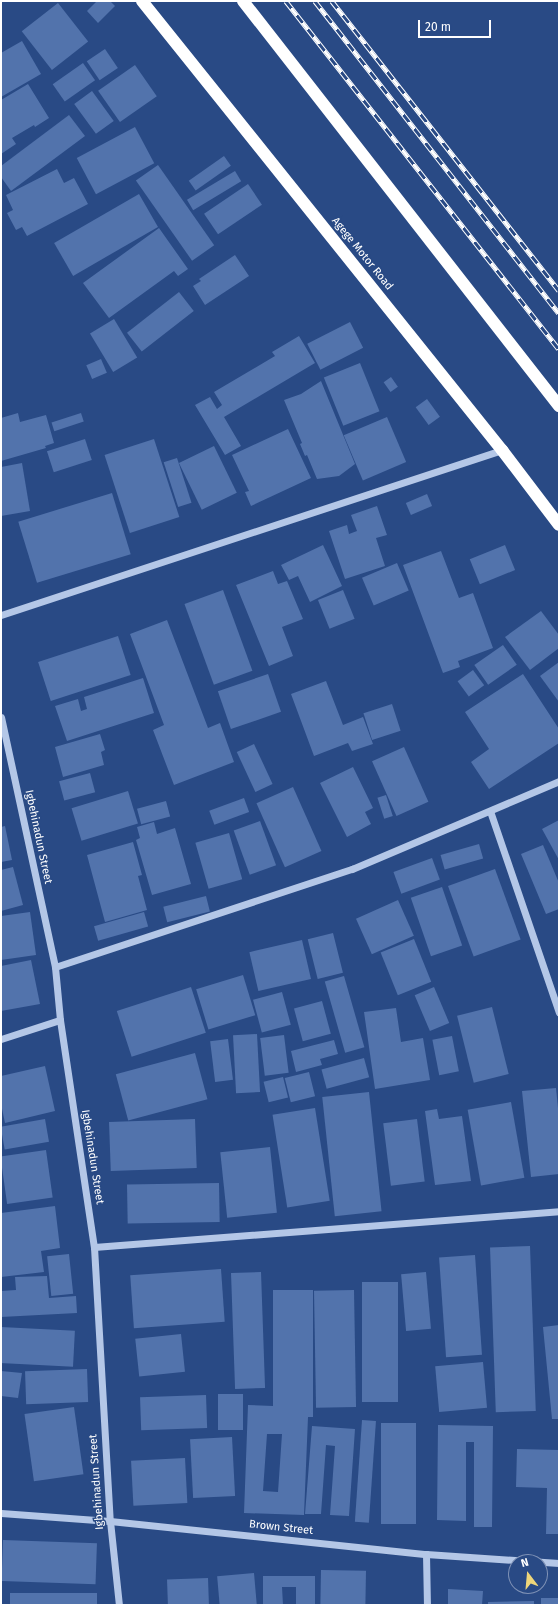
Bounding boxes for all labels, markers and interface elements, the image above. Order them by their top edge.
scale bar [420,12,493,38]
text: 20 m [425,20,451,34]
street label: Agege Motor Road [329,215,395,293]
street label: Igbehinadun Street [22,789,54,885]
street label: Igbehinadun Street [78,1109,106,1205]
street label: Igbehinadun Street [87,1434,107,1530]
street label: Brown Street [248,1518,314,1538]
north arrow [508,1554,548,1594]
text: N [520,1556,530,1570]

